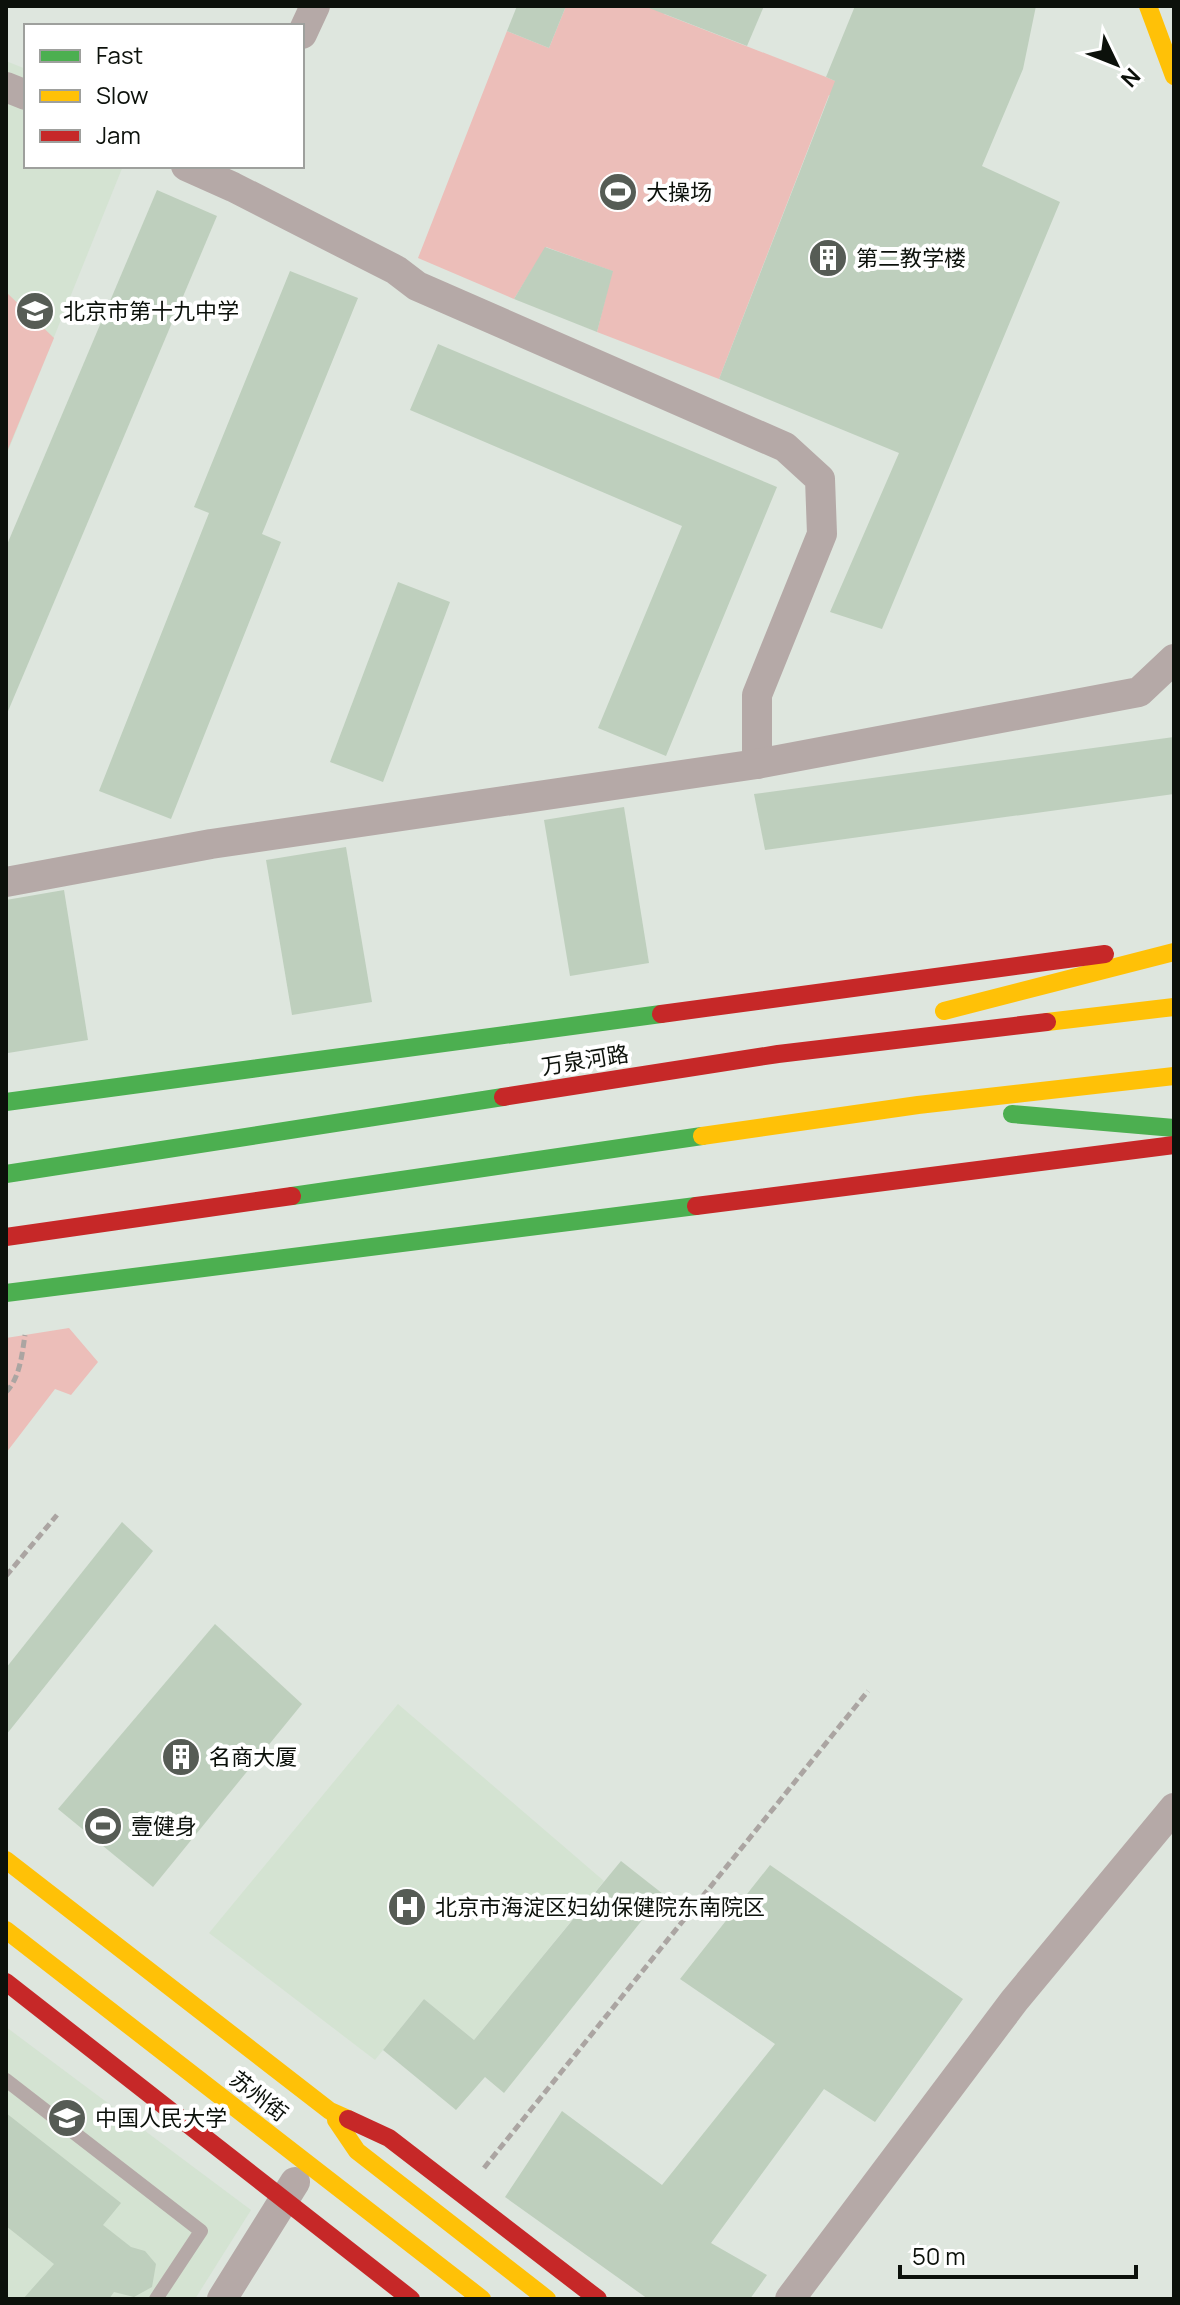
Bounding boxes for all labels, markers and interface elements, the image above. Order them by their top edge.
legend [24,24,304,168]
north arrow [1076,24,1156,104]
text: Fast [96,38,143,71]
text: N [1114,62,1147,94]
text: Slow [96,78,149,111]
text: Jam [96,118,141,151]
sports icon: 大操场 [597,171,639,213]
place label: 大操场 [646,177,712,207]
building icon: 第二教学楼 [807,237,849,279]
place label: 第二教学楼 [856,243,966,273]
school or university icon: 北京市第十九中学 [14,290,56,332]
place label: 北京市第十九中学 [63,296,239,326]
street label: 万泉河路 [539,1038,631,1082]
building icon: 名商大厦 [160,1736,202,1778]
place label: 名商大厦 [209,1742,297,1772]
sports icon: 壹健身 [82,1805,124,1847]
place label: 壹健身 [131,1811,197,1841]
hospital icon: 北京市海淀区妇幼保健院东南院区 [386,1886,428,1928]
place label: 北京市海淀区妇幼保健院东南院区 [435,1892,765,1922]
street label: 苏州街 [224,2064,294,2128]
school or university icon: 中国人民大学 [46,2097,88,2139]
place label: 中国人民大学 [95,2103,227,2133]
scale bar [900,2229,1136,2279]
text: 50 m [912,2239,966,2272]

